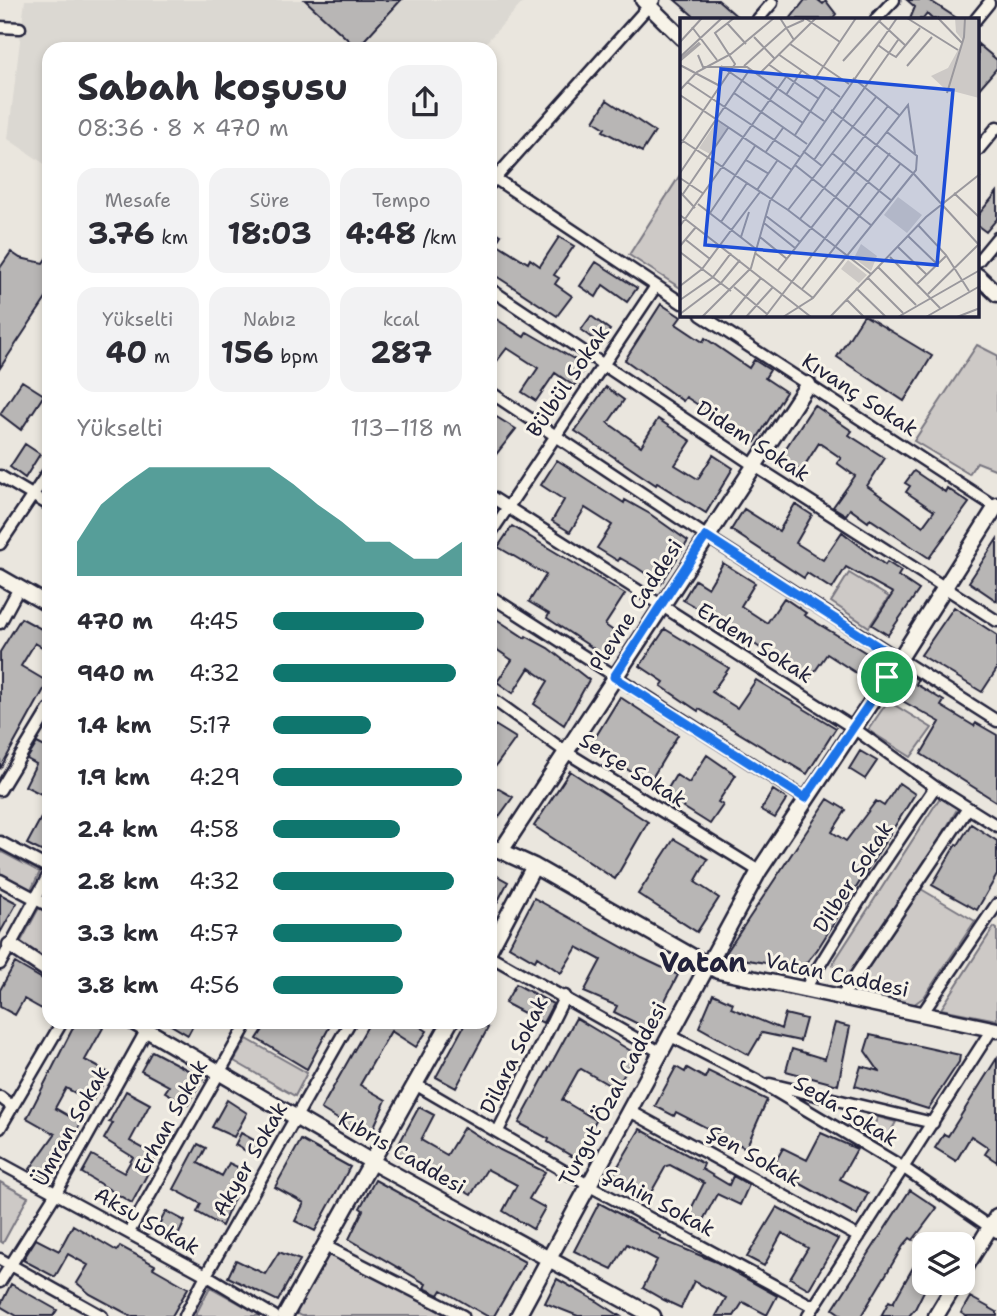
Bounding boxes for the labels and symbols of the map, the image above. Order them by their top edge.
inset map [680,18,979,317]
street label: Bülbül Sokak [520,319,616,443]
street label: Kıvanç Sokak [796,347,924,443]
street label: Didem Sokak [691,394,815,488]
street label: Plevne Caddesi [583,534,689,676]
street label: Erdem Sokak [692,596,818,690]
pin [857,647,917,707]
street label: Serçe Sokak [574,726,692,814]
street label: Dilber Sokak [807,816,899,938]
district label: Vatan [659,943,747,981]
street label: Vatan Caddesi [763,946,911,1004]
street label: Dilara Sokak [473,991,555,1119]
street label: Turgut Özal Caddesi [552,997,674,1191]
street label: Erhan Sokak [128,1054,214,1180]
street label: Ümran Sokak [26,1061,116,1191]
street label: Seda Sokak [789,1069,903,1153]
street label: Akyer Sokak [206,1097,294,1221]
street label: Kıbrıs Caddesi [333,1105,471,1201]
street label: Şen Sokak [702,1119,806,1193]
street label: Şahin Sokak [598,1161,720,1243]
street label: Aksu Sokak [89,1180,205,1262]

